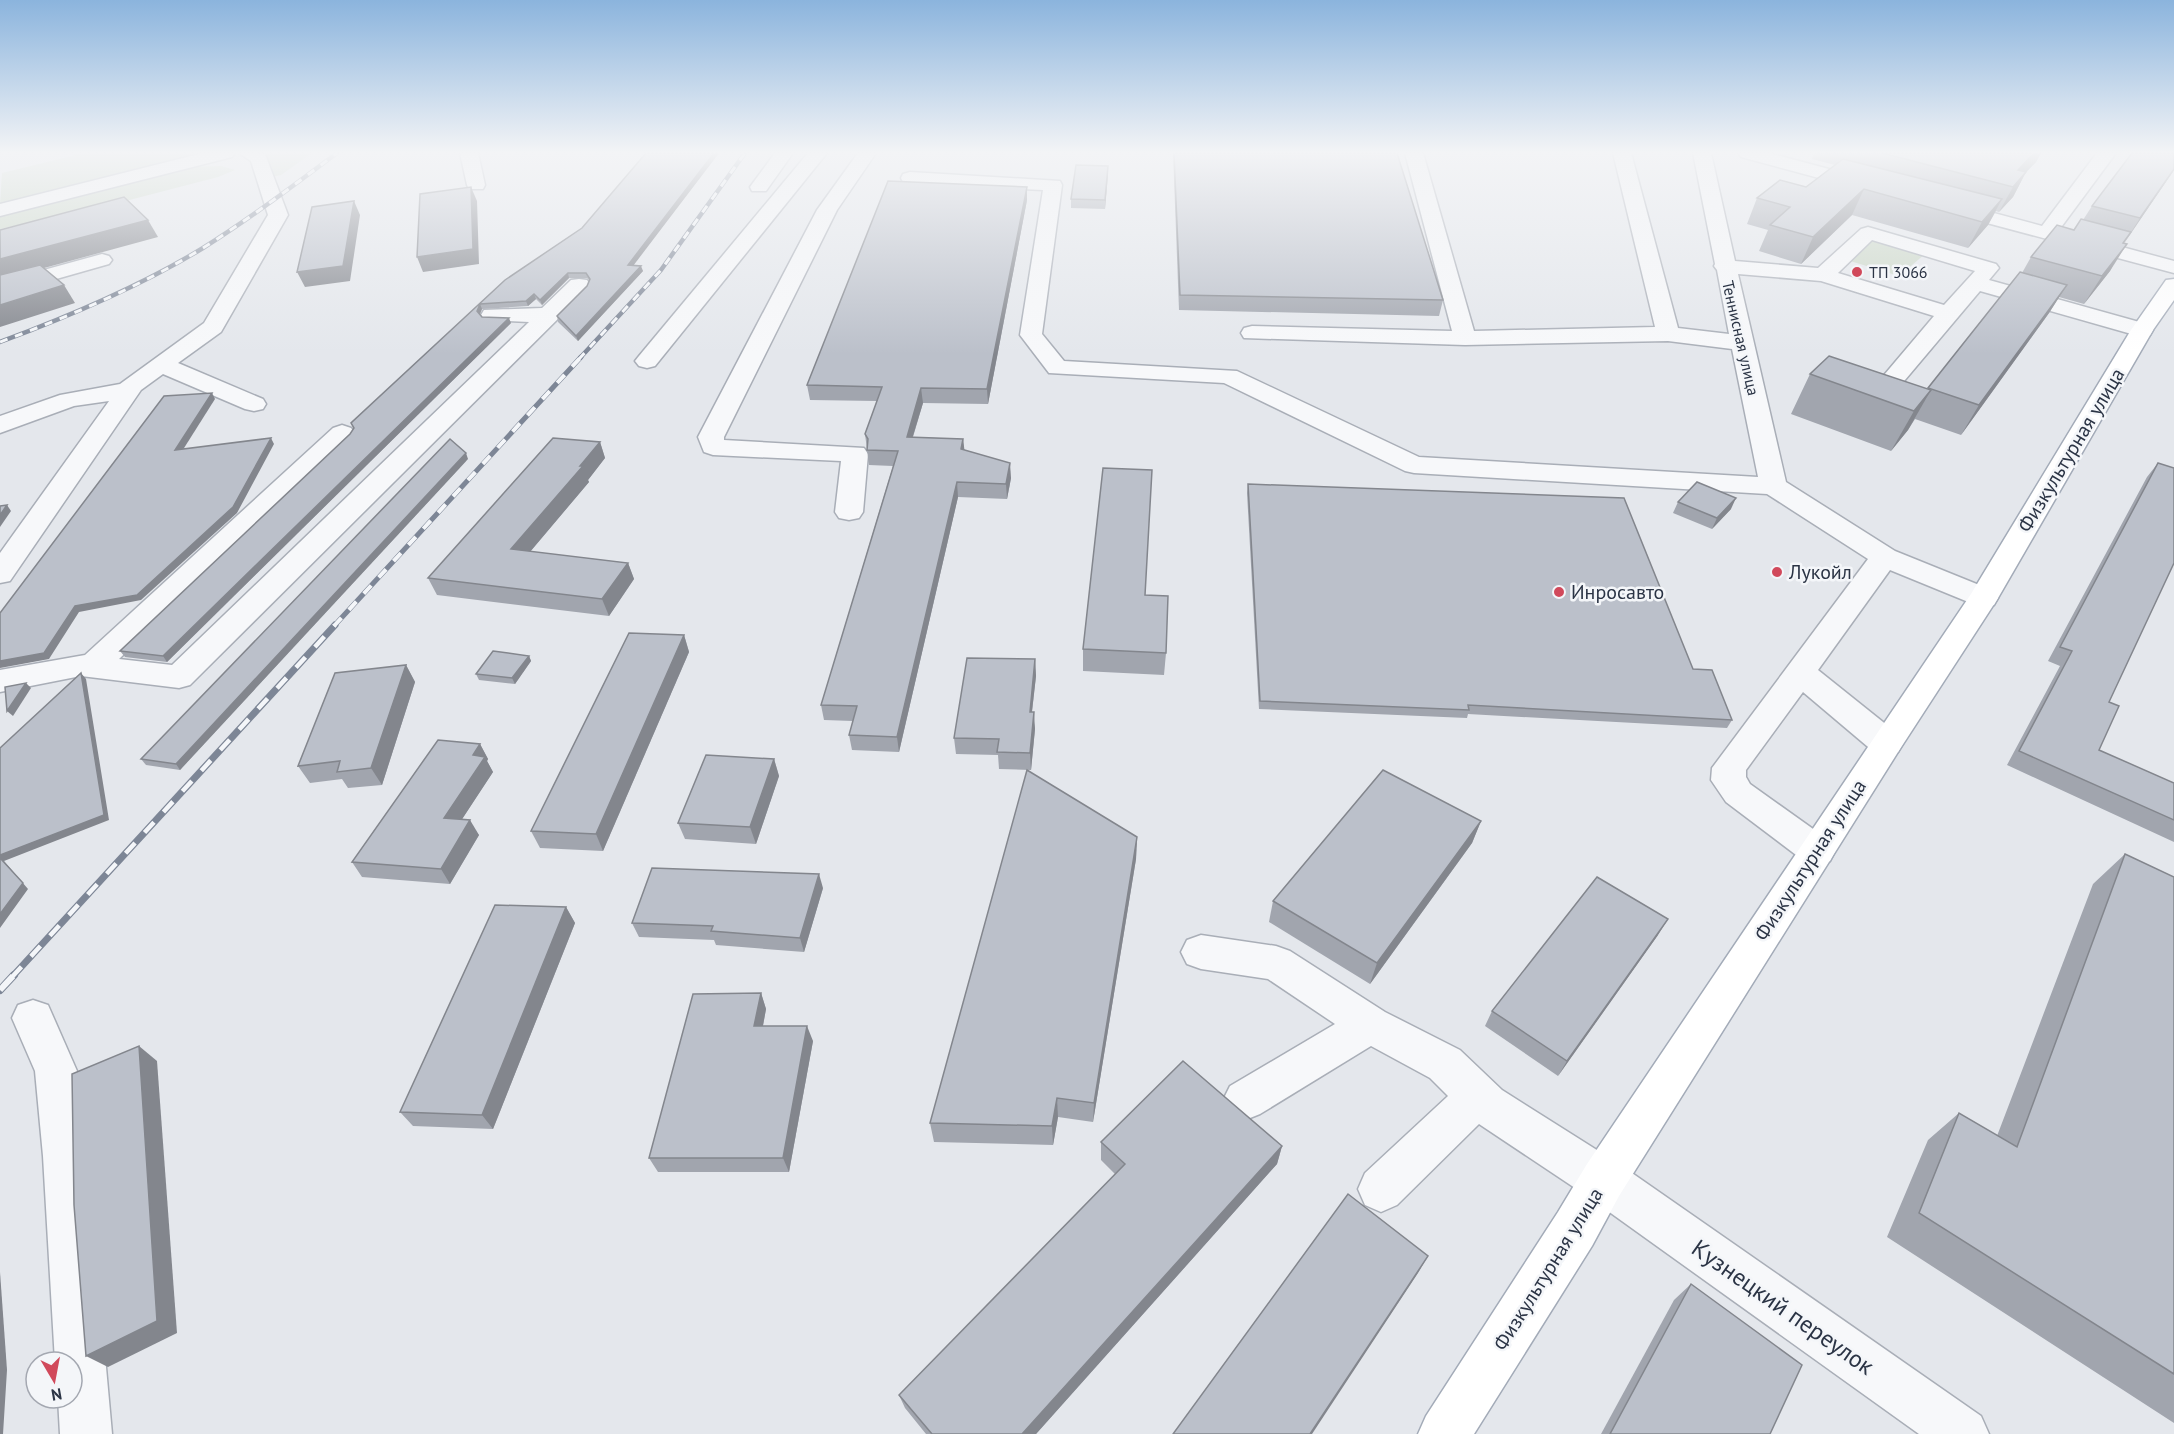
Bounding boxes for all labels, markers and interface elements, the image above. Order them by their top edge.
place label: ТП 3066 [1869,262,1928,282]
marker: ТП 3066 [1850,265,1864,279]
street label: Теннисная улица [1718,279,1764,397]
street label: Физкультурная улица [2012,363,2130,537]
place label: Лукойл [1788,559,1852,585]
marker: Лукойл [1770,565,1784,579]
place label: Инросавто [1571,579,1664,605]
marker: Инросавто [1552,585,1566,599]
street label: Физкультурная улица [1748,774,1872,946]
street label: Физкультурная улица [1487,1183,1609,1355]
street label: Кузнецкий переулок [1686,1232,1881,1382]
north arrow [24,1350,84,1410]
text: N [50,1384,64,1406]

